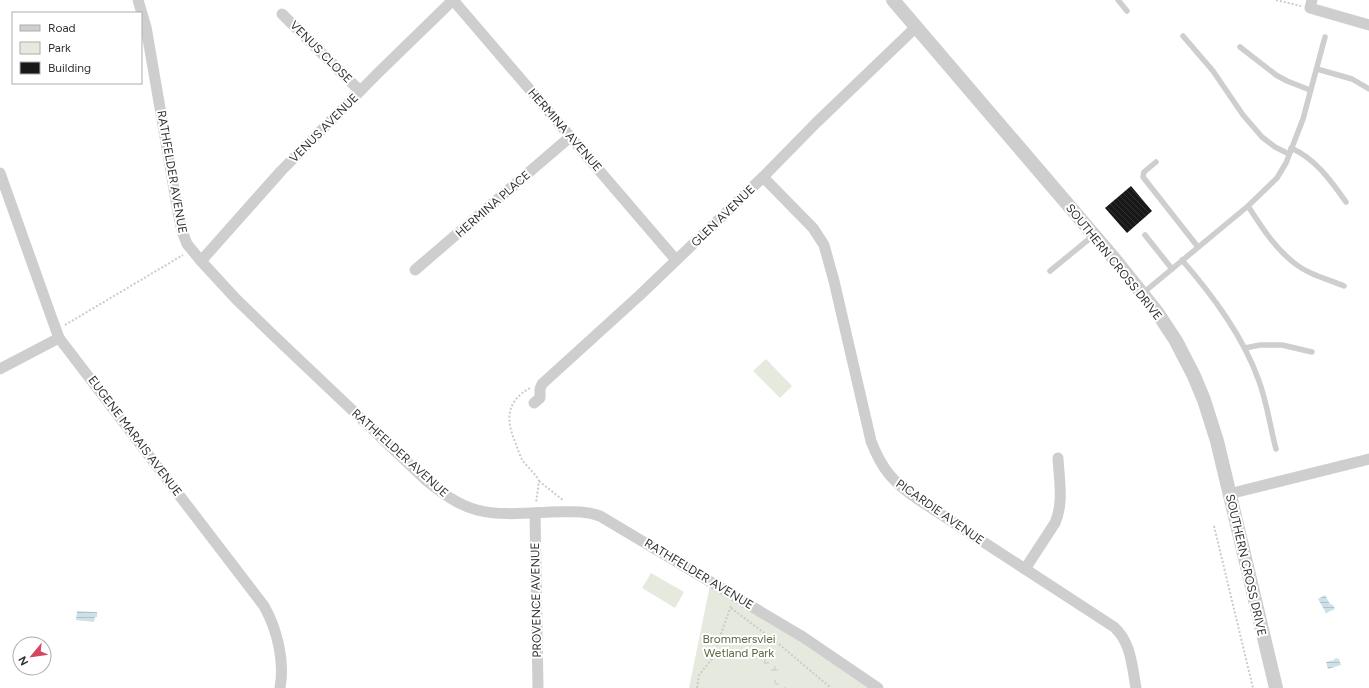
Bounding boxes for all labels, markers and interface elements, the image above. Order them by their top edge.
legend [12,12,142,84]
street label: VENUS CLOSE [287,18,355,86]
text: Road [48,21,76,35]
text: Park [48,41,71,55]
text: Building [48,61,91,75]
street label: HERMINA AVENUE [525,86,605,174]
street label: VENUS AVENUE [287,91,361,165]
street label: RATHFELDER AVENUE [154,109,190,235]
street label: HERMINA PLACE [453,168,533,240]
street label: GLEN AVENUE [688,182,758,250]
street label: SOUTHERN CROSS DRIVE [1063,201,1165,323]
street label: EUGENE MARAIS AVENUE [85,373,185,499]
street label: RATHFELDER AVENUE [349,406,451,500]
street label: PICARDIE AVENUE [893,476,987,548]
street label: SOUTHERN CROSS DRIVE [1223,493,1269,637]
street label: RATHFELDER AVENUE [642,536,756,612]
street label: PROVENCE AVENUE [528,542,544,658]
park label: Brommersvlei Wetland Park [702,632,776,660]
north arrow [12,636,52,676]
text: N [16,654,31,667]

